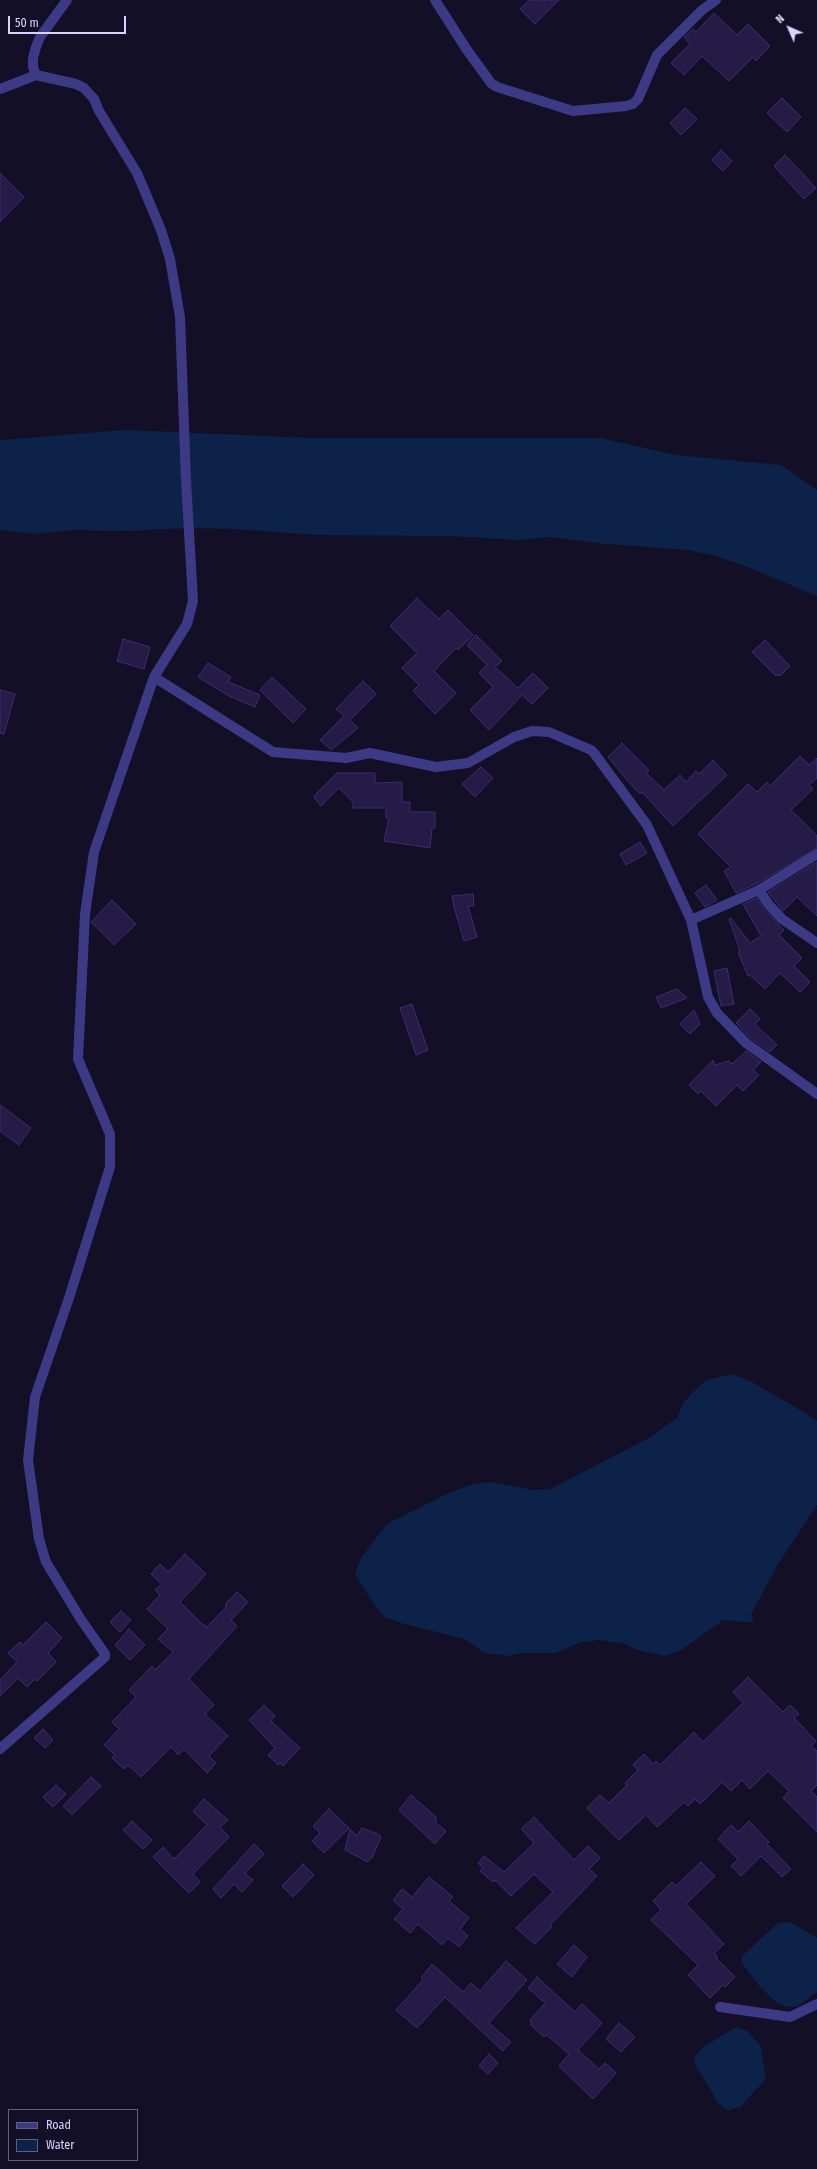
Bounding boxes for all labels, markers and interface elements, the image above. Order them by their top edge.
scale bar [10,8,128,34]
north arrow [769,8,809,48]
text: N [773,12,787,26]
text: 50 m [15,16,39,30]
legend [8,2109,138,2161]
text: Road [46,2118,71,2132]
text: Water [46,2138,74,2152]

